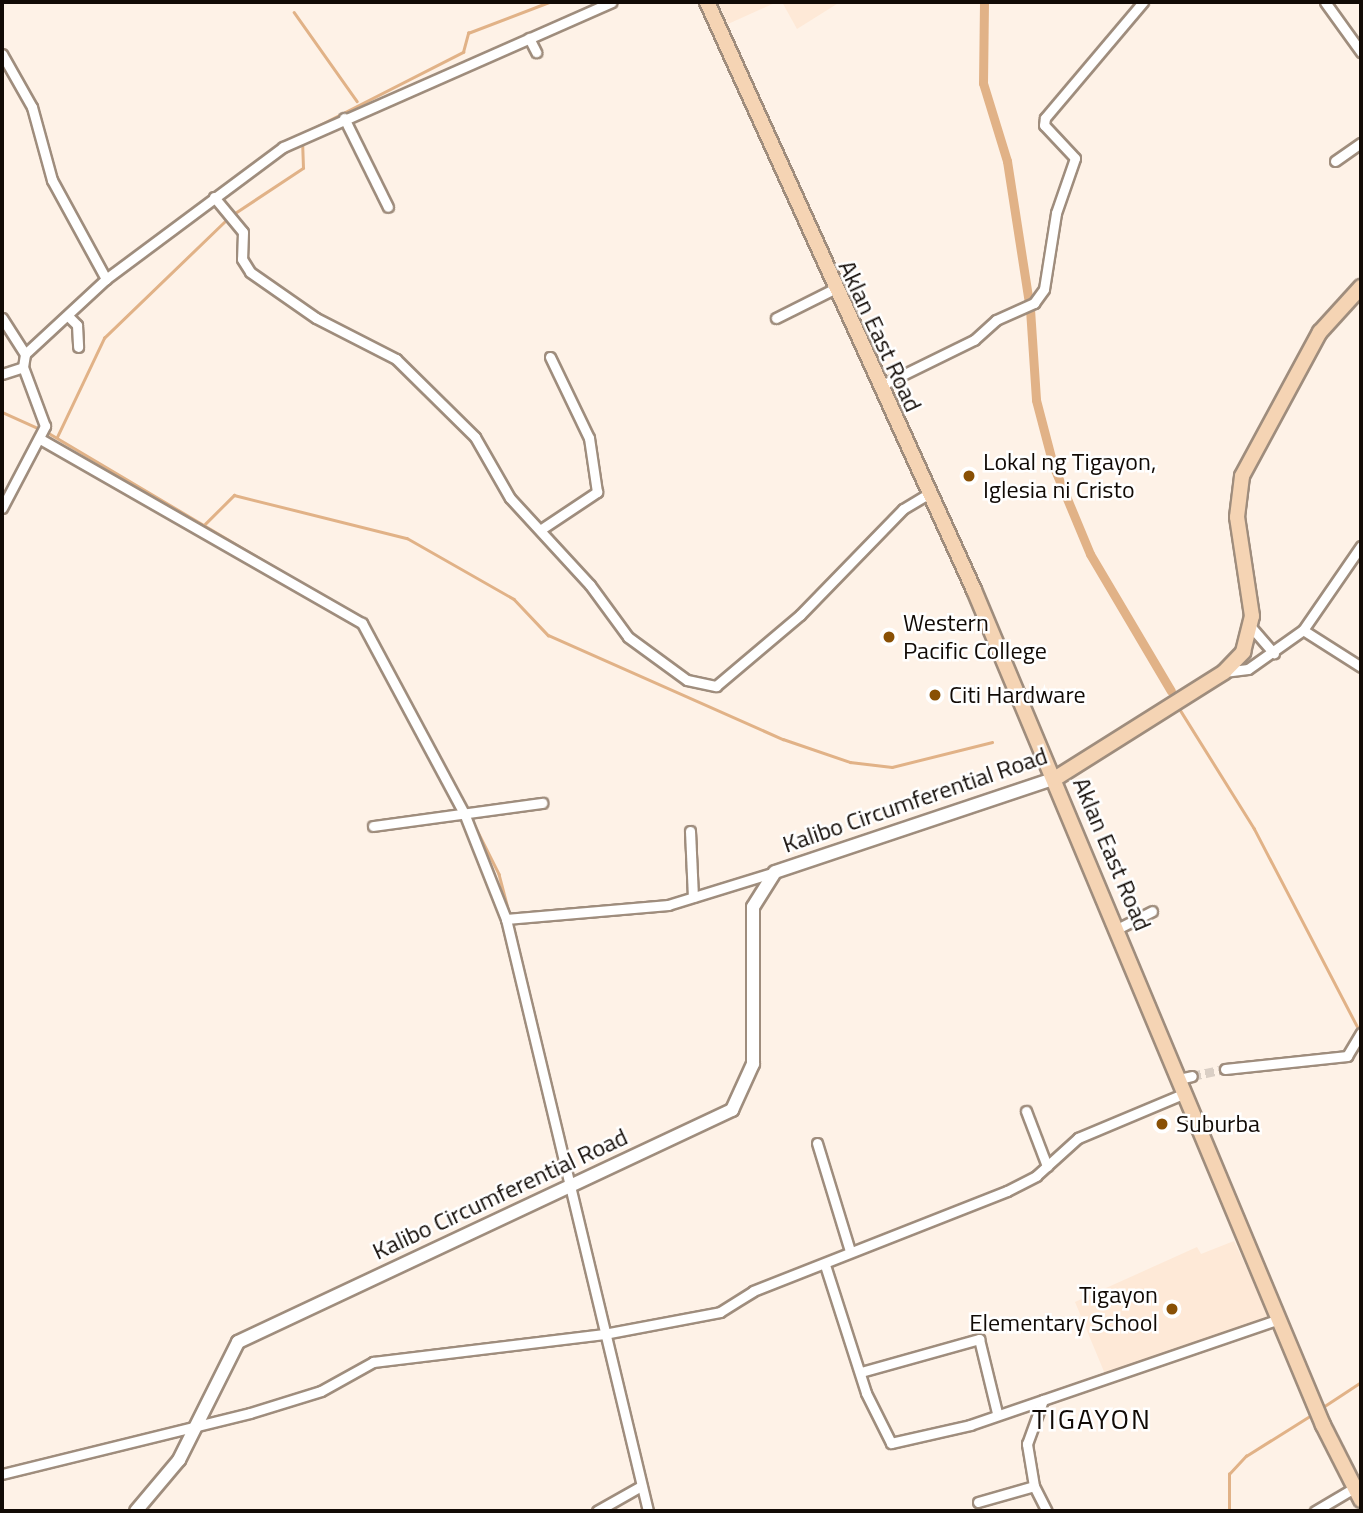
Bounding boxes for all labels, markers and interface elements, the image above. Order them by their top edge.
street label: Aklan East Road [832,256,928,416]
place label: Lokal ng Tigayon, Iglesia ni Cristo [983,448,1156,504]
marker: Lokal ng Tigayon, Iglesia ni Cristo [961,468,977,484]
place label: Western Pacific College [903,609,1047,665]
marker: Western Pacific College [881,629,897,645]
place label: Citi Hardware [949,681,1086,709]
marker: Citi Hardware [927,687,943,703]
street label: Kalibo Circumferential Road [779,741,1051,859]
street label: Aklan East Road [1067,773,1157,935]
place label: Suburba [1176,1110,1260,1138]
marker: Suburba [1154,1116,1170,1132]
street label: Kalibo Circumferential Road [368,1122,632,1266]
place label: Tigayon Elementary School [969,1281,1158,1337]
marker: Tigayon Elementary School [1164,1301,1180,1317]
district label: TIGAYON [1033,1402,1151,1436]

